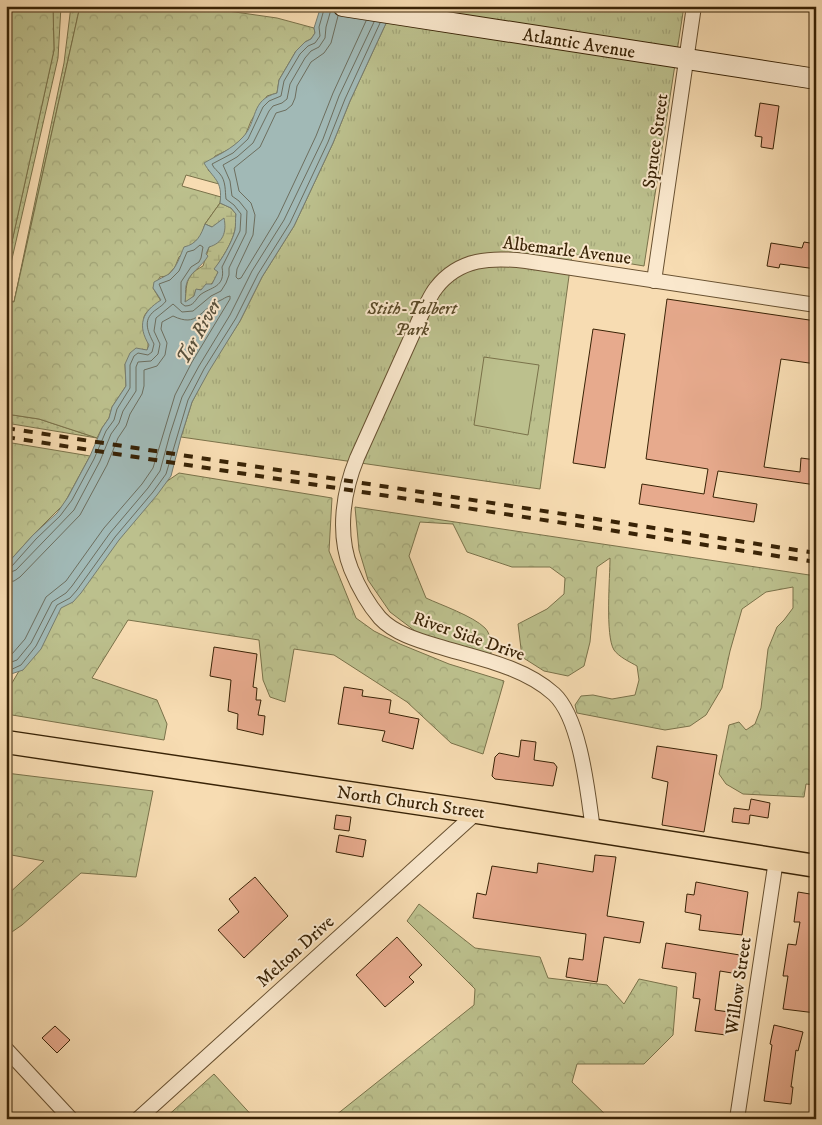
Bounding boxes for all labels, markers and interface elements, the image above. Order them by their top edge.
street label: Atlantic Avenue [521,24,637,64]
street label: Spruce Street [638,92,674,190]
street label: Albemarle Avenue [501,232,632,270]
water label: Tar River [172,293,228,368]
park label: Stith-Talbert Park [366,298,458,341]
street label: River Side Drive [410,608,528,666]
street label: North Church Street [335,782,486,824]
street label: Melton Drive [252,911,339,992]
street label: Willow Street [721,936,757,1037]

